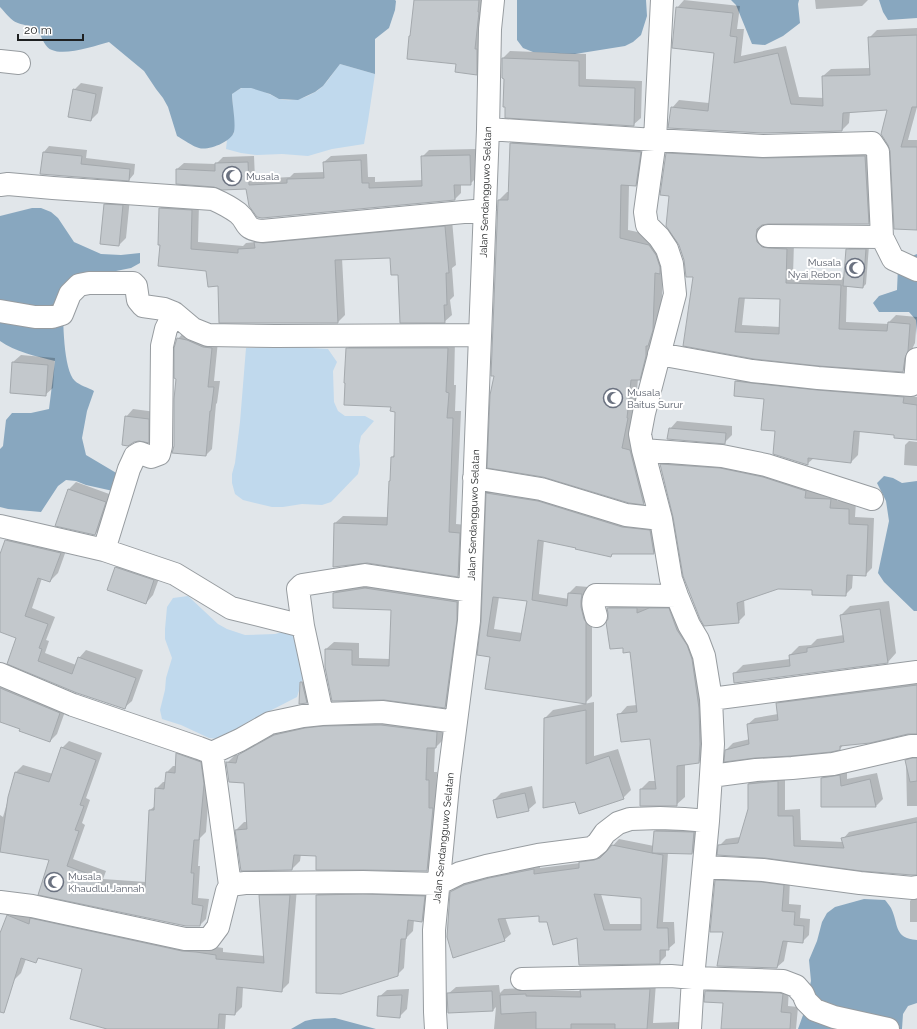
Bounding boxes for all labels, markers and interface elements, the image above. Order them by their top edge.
scale bar [18,16,83,42]
text: 20 m [24,23,52,37]
street label: Jalan Sendangguwo Selatan [478,126,493,258]
mosque icon: Musala [221,165,243,187]
place label: Musala [246,171,279,182]
place label: Musala Nyai Rebon [788,257,841,280]
mosque icon: Musala Nyai Rebon [844,257,866,279]
mosque icon: Musala Baitus Surur [602,387,624,409]
place label: Musala Baitus Surur [627,387,683,410]
street label: Jalan Sendangguwo Selatan [466,449,481,581]
street label: Jalan Sendangguwo Selatan [431,772,456,904]
mosque icon: Musala Khaudlul Jannah [43,871,65,893]
place label: Musala Khaudlul Jannah [68,871,145,894]

